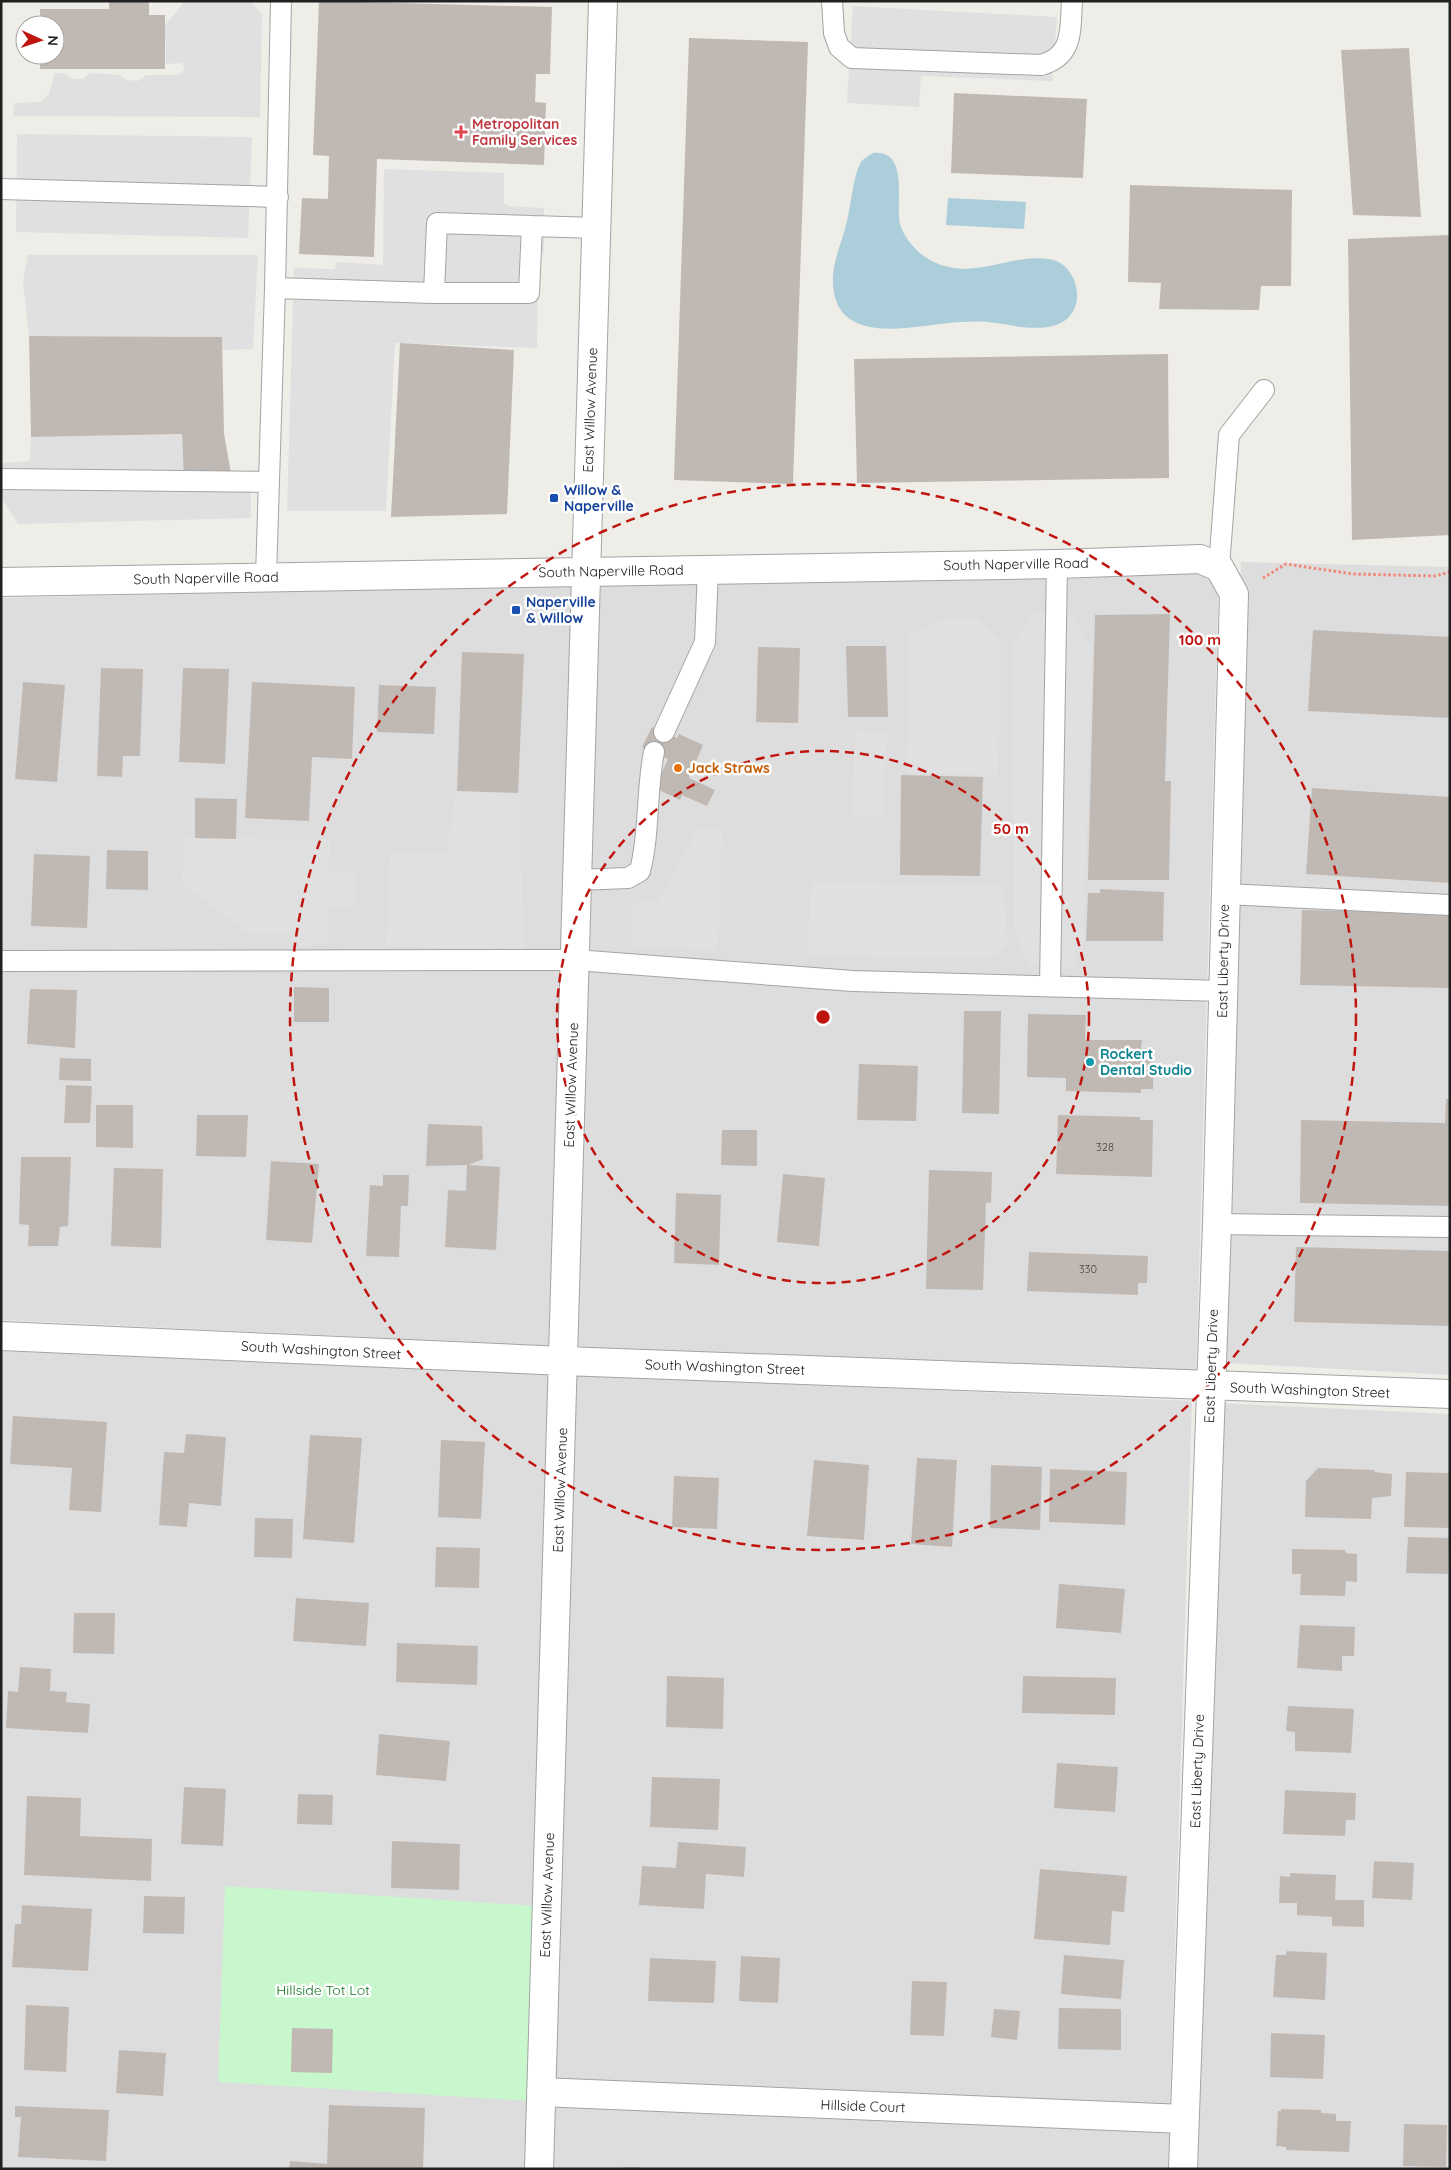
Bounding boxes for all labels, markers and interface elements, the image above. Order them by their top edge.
north arrow [15,15,65,65]
text: N [44,35,62,46]
place label: Metropolitan Family Services [472,115,577,149]
marker: Metropolitan Family Services [454,125,468,139]
street label: East Willow Avenue [579,347,601,473]
place label: Willow & Naperville [564,481,634,515]
marker: Willow & Naperville [548,492,560,504]
street label: South Naperville Road [943,554,1089,574]
street label: South Naperville Road [538,561,684,581]
street label: South Naperville Road [133,568,279,588]
place label: Naperville & Willow [526,593,596,627]
marker: Naperville & Willow [510,604,522,616]
text: 100 m [1179,630,1221,649]
place label: Jack Straws [688,759,770,777]
marker: Jack Straws [672,762,684,774]
text: 50 m [993,819,1029,838]
street label: East Liberty Drive [1213,904,1233,1018]
centre of rings [814,1008,832,1026]
street label: East Willow Avenue [560,1022,582,1148]
place label: Rockert Dental Studio [1100,1045,1192,1079]
marker: Rockert Dental Studio [1084,1056,1096,1068]
house number: 328 [1096,1140,1114,1154]
house number: 330 [1079,1262,1097,1276]
street label: East Liberty Drive [1200,1309,1222,1423]
street label: South Washington Street [240,1337,402,1363]
street label: South Washington Street [645,1355,806,1379]
street label: South Washington Street [1230,1378,1391,1402]
street label: East Willow Avenue [549,1427,571,1553]
street label: East Liberty Drive [1186,1714,1208,1828]
street label: East Willow Avenue [536,1832,558,1958]
park label: Hillside Tot Lot [276,1981,370,1999]
street label: Hillside Court [820,2096,906,2116]

